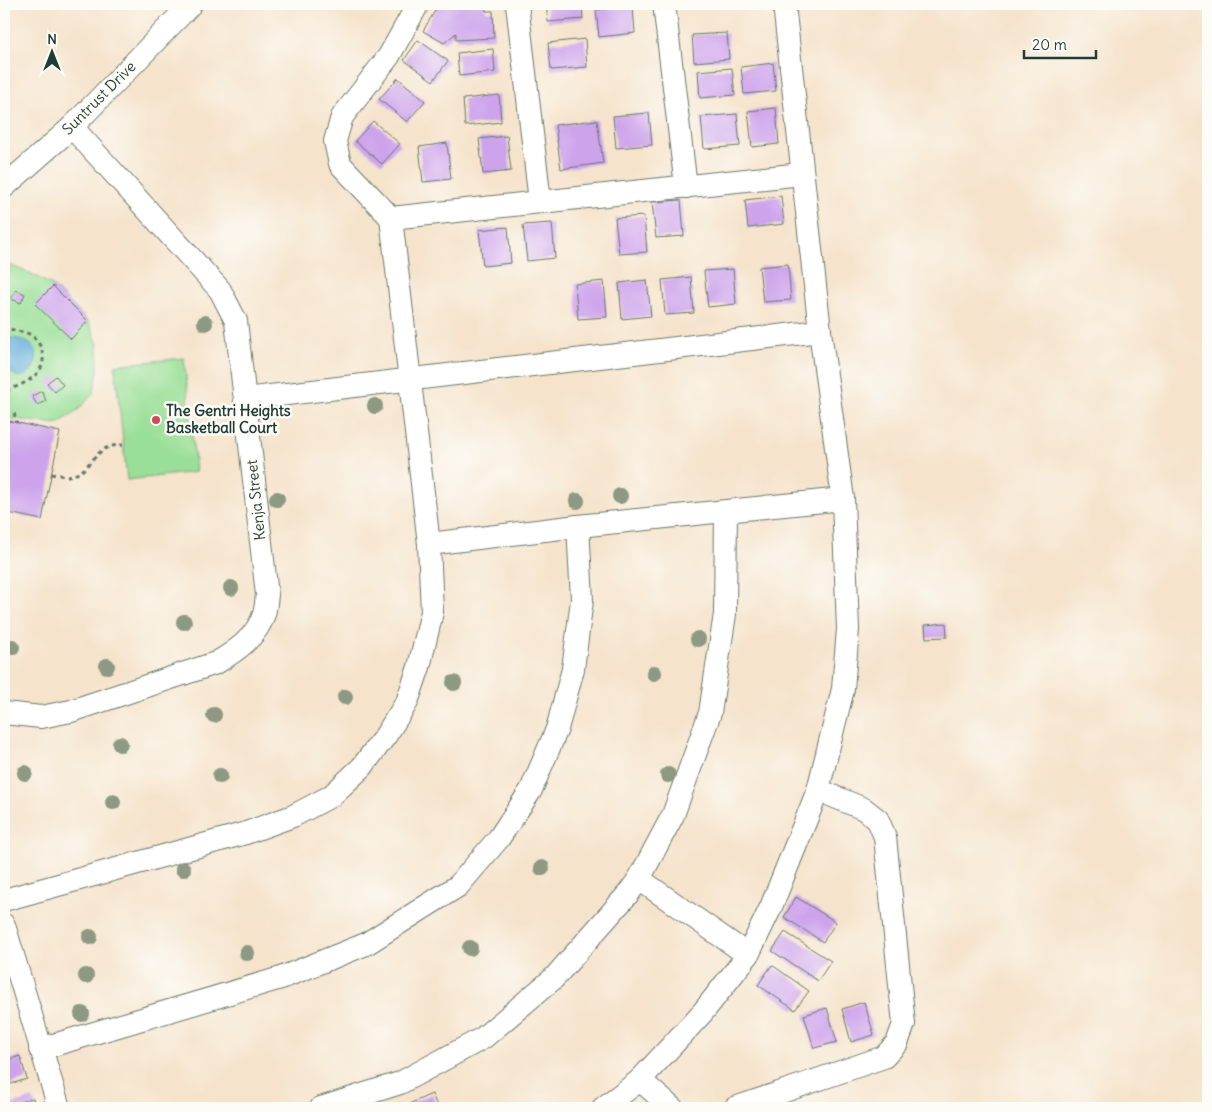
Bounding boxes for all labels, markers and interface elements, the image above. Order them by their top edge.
north arrow [28,28,78,78]
scale bar [1024,28,1097,60]
text: N [47,30,57,48]
text: 20 m [1032,35,1067,54]
street label: Suntrust Drive [58,57,139,138]
place label: The Gentri Heights Basketball Court [166,401,291,437]
marker: The Gentri Heights Basketball Court [150,414,162,426]
street label: Kenja Street [242,459,269,541]

